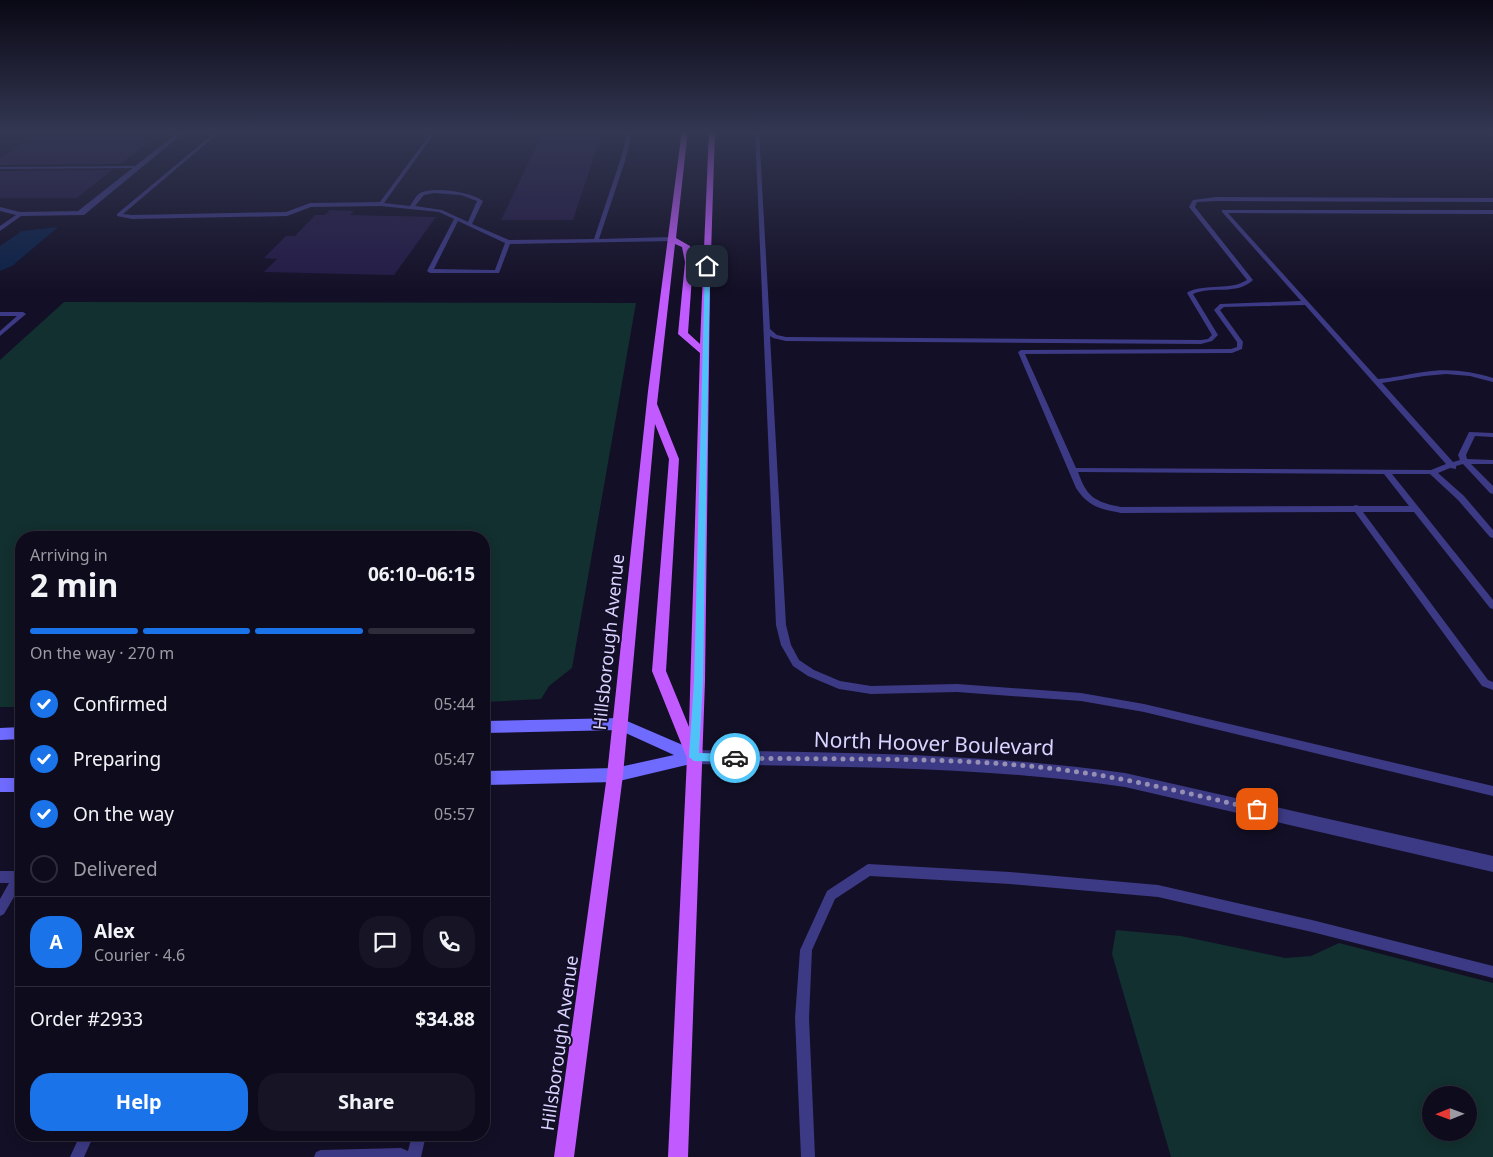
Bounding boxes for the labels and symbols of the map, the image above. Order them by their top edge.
pin [686,245,728,287]
street label: Hillsborough Avenue [587,553,629,731]
street label: North Hoover Boulevard [813,725,1055,761]
courier [710,733,760,783]
pin [1236,788,1278,830]
street label: Hillsborough Avenue [535,954,583,1132]
north arrow [1422,1086,1478,1141]

